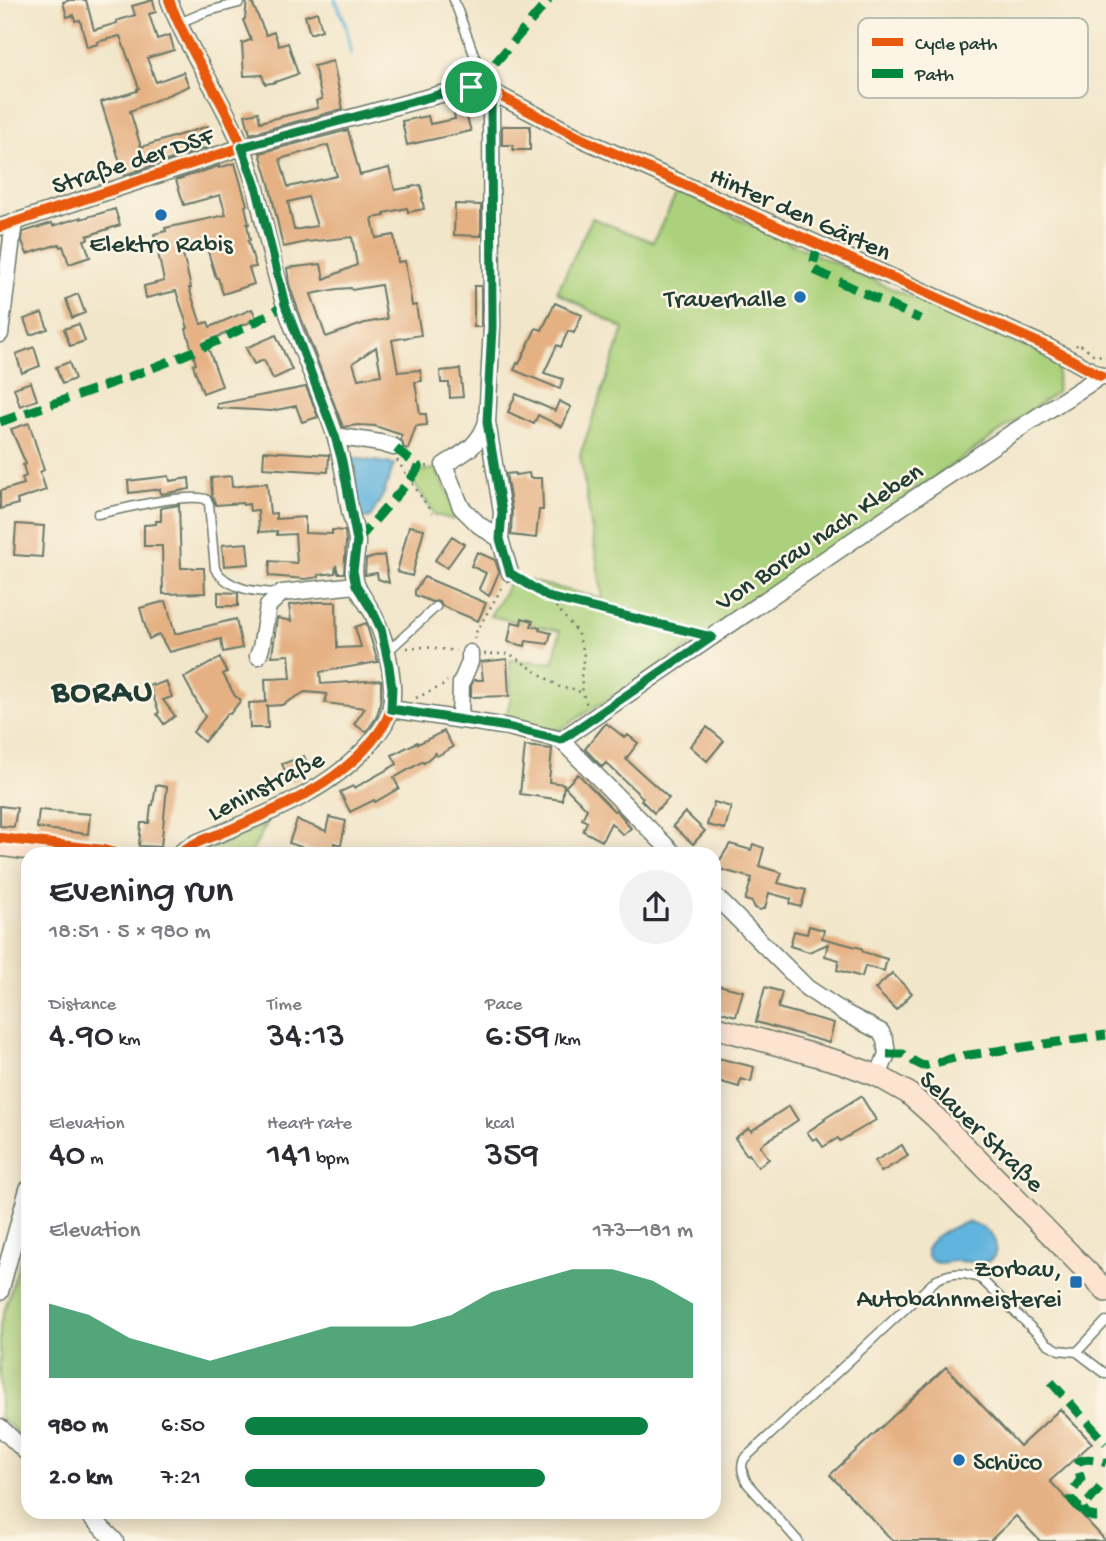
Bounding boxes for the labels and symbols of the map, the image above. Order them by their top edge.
legend [858,18,1088,98]
text: Cycle path [915,34,997,57]
pin [441,57,501,117]
text: Path [914,65,954,88]
street label: Straße der DSF [49,122,220,204]
street label: Hinter den Gärten [703,162,896,270]
marker: Elektro Rabis [153,207,169,223]
place label: Elektro Rabis [89,231,234,262]
place label: Trauerhalle [662,286,787,317]
marker: Trauerhalle [792,289,808,305]
street label: Von Borau nach Kleben [710,457,931,620]
district label: BORAU [51,675,154,713]
street label: Leninstraße [204,745,331,830]
street label: Selauer Straße [911,1066,1049,1201]
place label: Zorbau, Autobahnmeisterei [857,1256,1062,1317]
marker: Zorbau, Autobahnmeisterei [1068,1274,1084,1290]
place label: Schüco [973,1449,1042,1480]
marker: Schüco [951,1452,967,1468]

